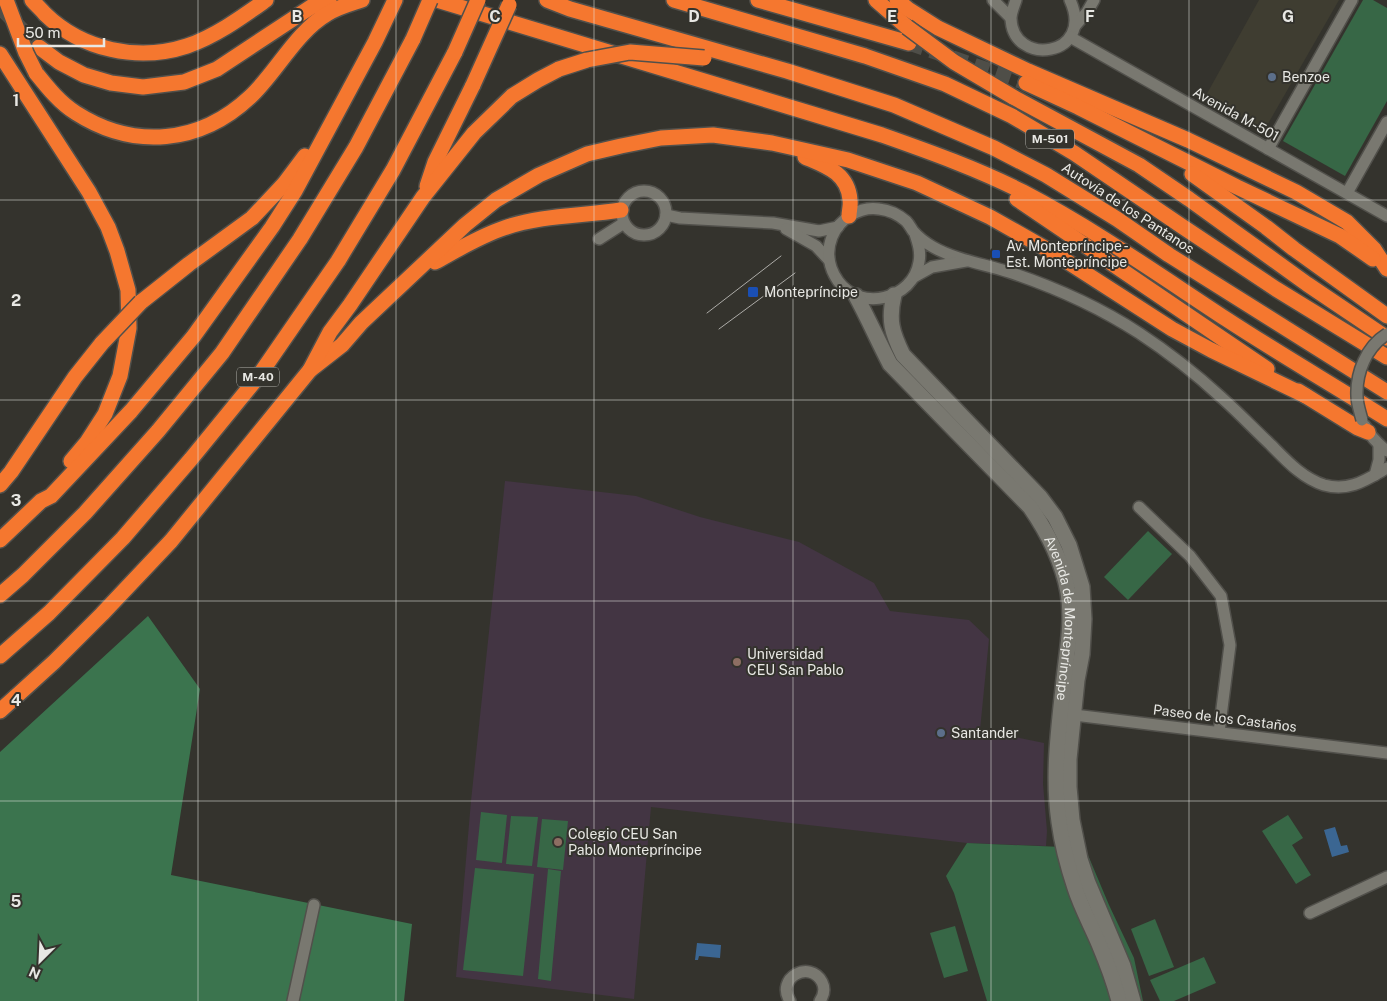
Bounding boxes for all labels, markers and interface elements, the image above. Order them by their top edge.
text: B [292,7,303,26]
text: C [489,7,501,26]
text: D [688,7,700,26]
text: E [887,7,897,26]
text: F [1085,7,1095,26]
text: G [1282,7,1294,26]
scale bar [18,15,104,47]
text: 50 m [25,24,60,41]
place label: Benzoe [1282,69,1330,85]
marker: Benzoe [1266,71,1278,83]
street label: Avenida M-501 [1190,84,1282,144]
text: 1 [13,91,19,110]
road number: M-501 [1026,130,1074,148]
street label: Autovía de los Pantanos [1059,159,1197,257]
place label: Av. Montepríncipe - Est. Montepríncipe [1006,238,1129,270]
marker: Av. Montepríncipe - Est. Montepríncipe [990,248,1002,260]
place label: Montepríncipe [764,284,858,300]
marker: Montepríncipe [746,285,760,299]
text: 2 [11,291,21,310]
road number: M-40 [237,368,279,387]
text: 3 [11,491,21,510]
street label: Avenida de Montepríncipe [1041,533,1078,702]
place label: Universidad CEU San Pablo [747,646,844,678]
marker: Universidad CEU San Pablo [731,656,743,668]
text: 4 [11,691,22,710]
street label: Paseo de los Castaños [1152,701,1298,735]
place label: Santander [951,725,1019,741]
marker: Santander [935,727,947,739]
place label: Colegio CEU San Pablo Montepríncipe [568,826,702,858]
marker: Colegio CEU San Pablo Montepríncipe [552,836,564,848]
text: 5 [11,892,22,911]
north arrow [15,936,65,986]
text: N [26,963,43,982]

